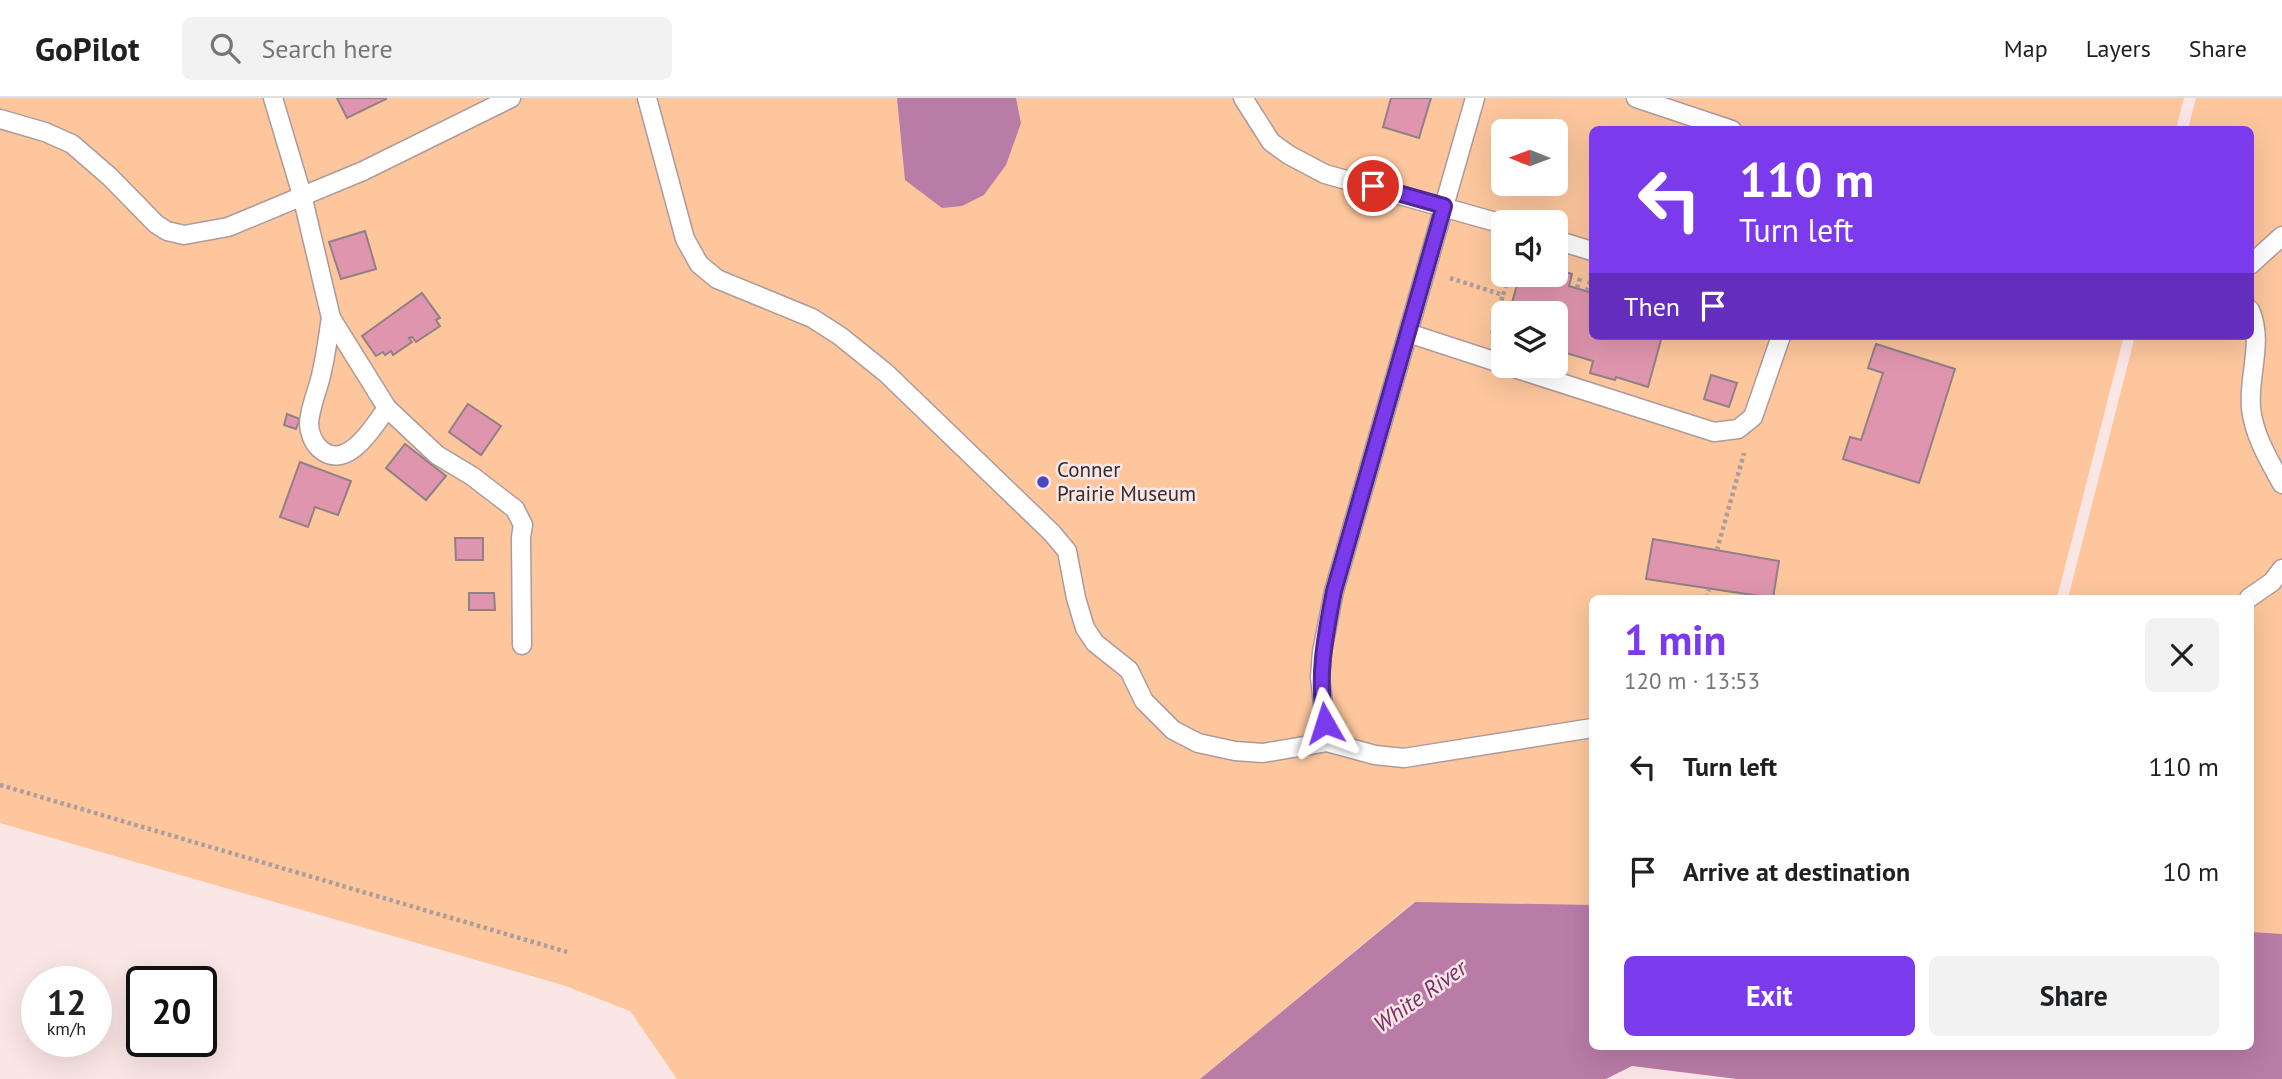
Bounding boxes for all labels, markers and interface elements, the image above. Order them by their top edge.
search box [182,17,672,80]
text: GoPilot [35,27,140,70]
icon: search [206,29,244,67]
text: Search here [262,32,393,65]
text: Map [2004,33,2048,64]
text: Layers [2086,33,2151,64]
text: Share [2189,33,2247,64]
north arrow [1491,119,1568,196]
map controls [1491,119,1568,378]
text: 110 m [1739,147,1874,211]
icon: left [1624,154,1715,245]
pin [1343,156,1403,216]
icon: arrive [1354,167,1392,205]
text: Turn left [1739,209,1854,251]
button: sound [1491,210,1568,287]
icon: arrive [1694,287,1732,325]
text: Then [1624,290,1680,323]
button: layers [1491,301,1568,378]
place label: Conner Prairie Museum [1057,456,1196,507]
marker: Conner Prairie Museum [1035,474,1051,490]
text: 1 min [1624,612,1726,667]
button: close [2145,618,2219,692]
text: 120 m · 13:53 [1624,666,1760,695]
position arrow [1288,686,1362,760]
icon: left [1624,748,1662,786]
text: Turn left [1683,750,1777,783]
text: 110 m [2148,750,2219,783]
icon: arrive [1624,853,1662,891]
text: Arrive at destination [1683,855,1910,888]
text: 10 m [2163,855,2219,888]
water label: White River [1368,952,1473,1038]
button: Exit [1624,956,1915,1036]
button: Share [1929,956,2219,1036]
speed limit sign: 20 [126,966,217,1057]
text: 12 [47,979,86,1025]
text: km/h [47,1017,86,1040]

